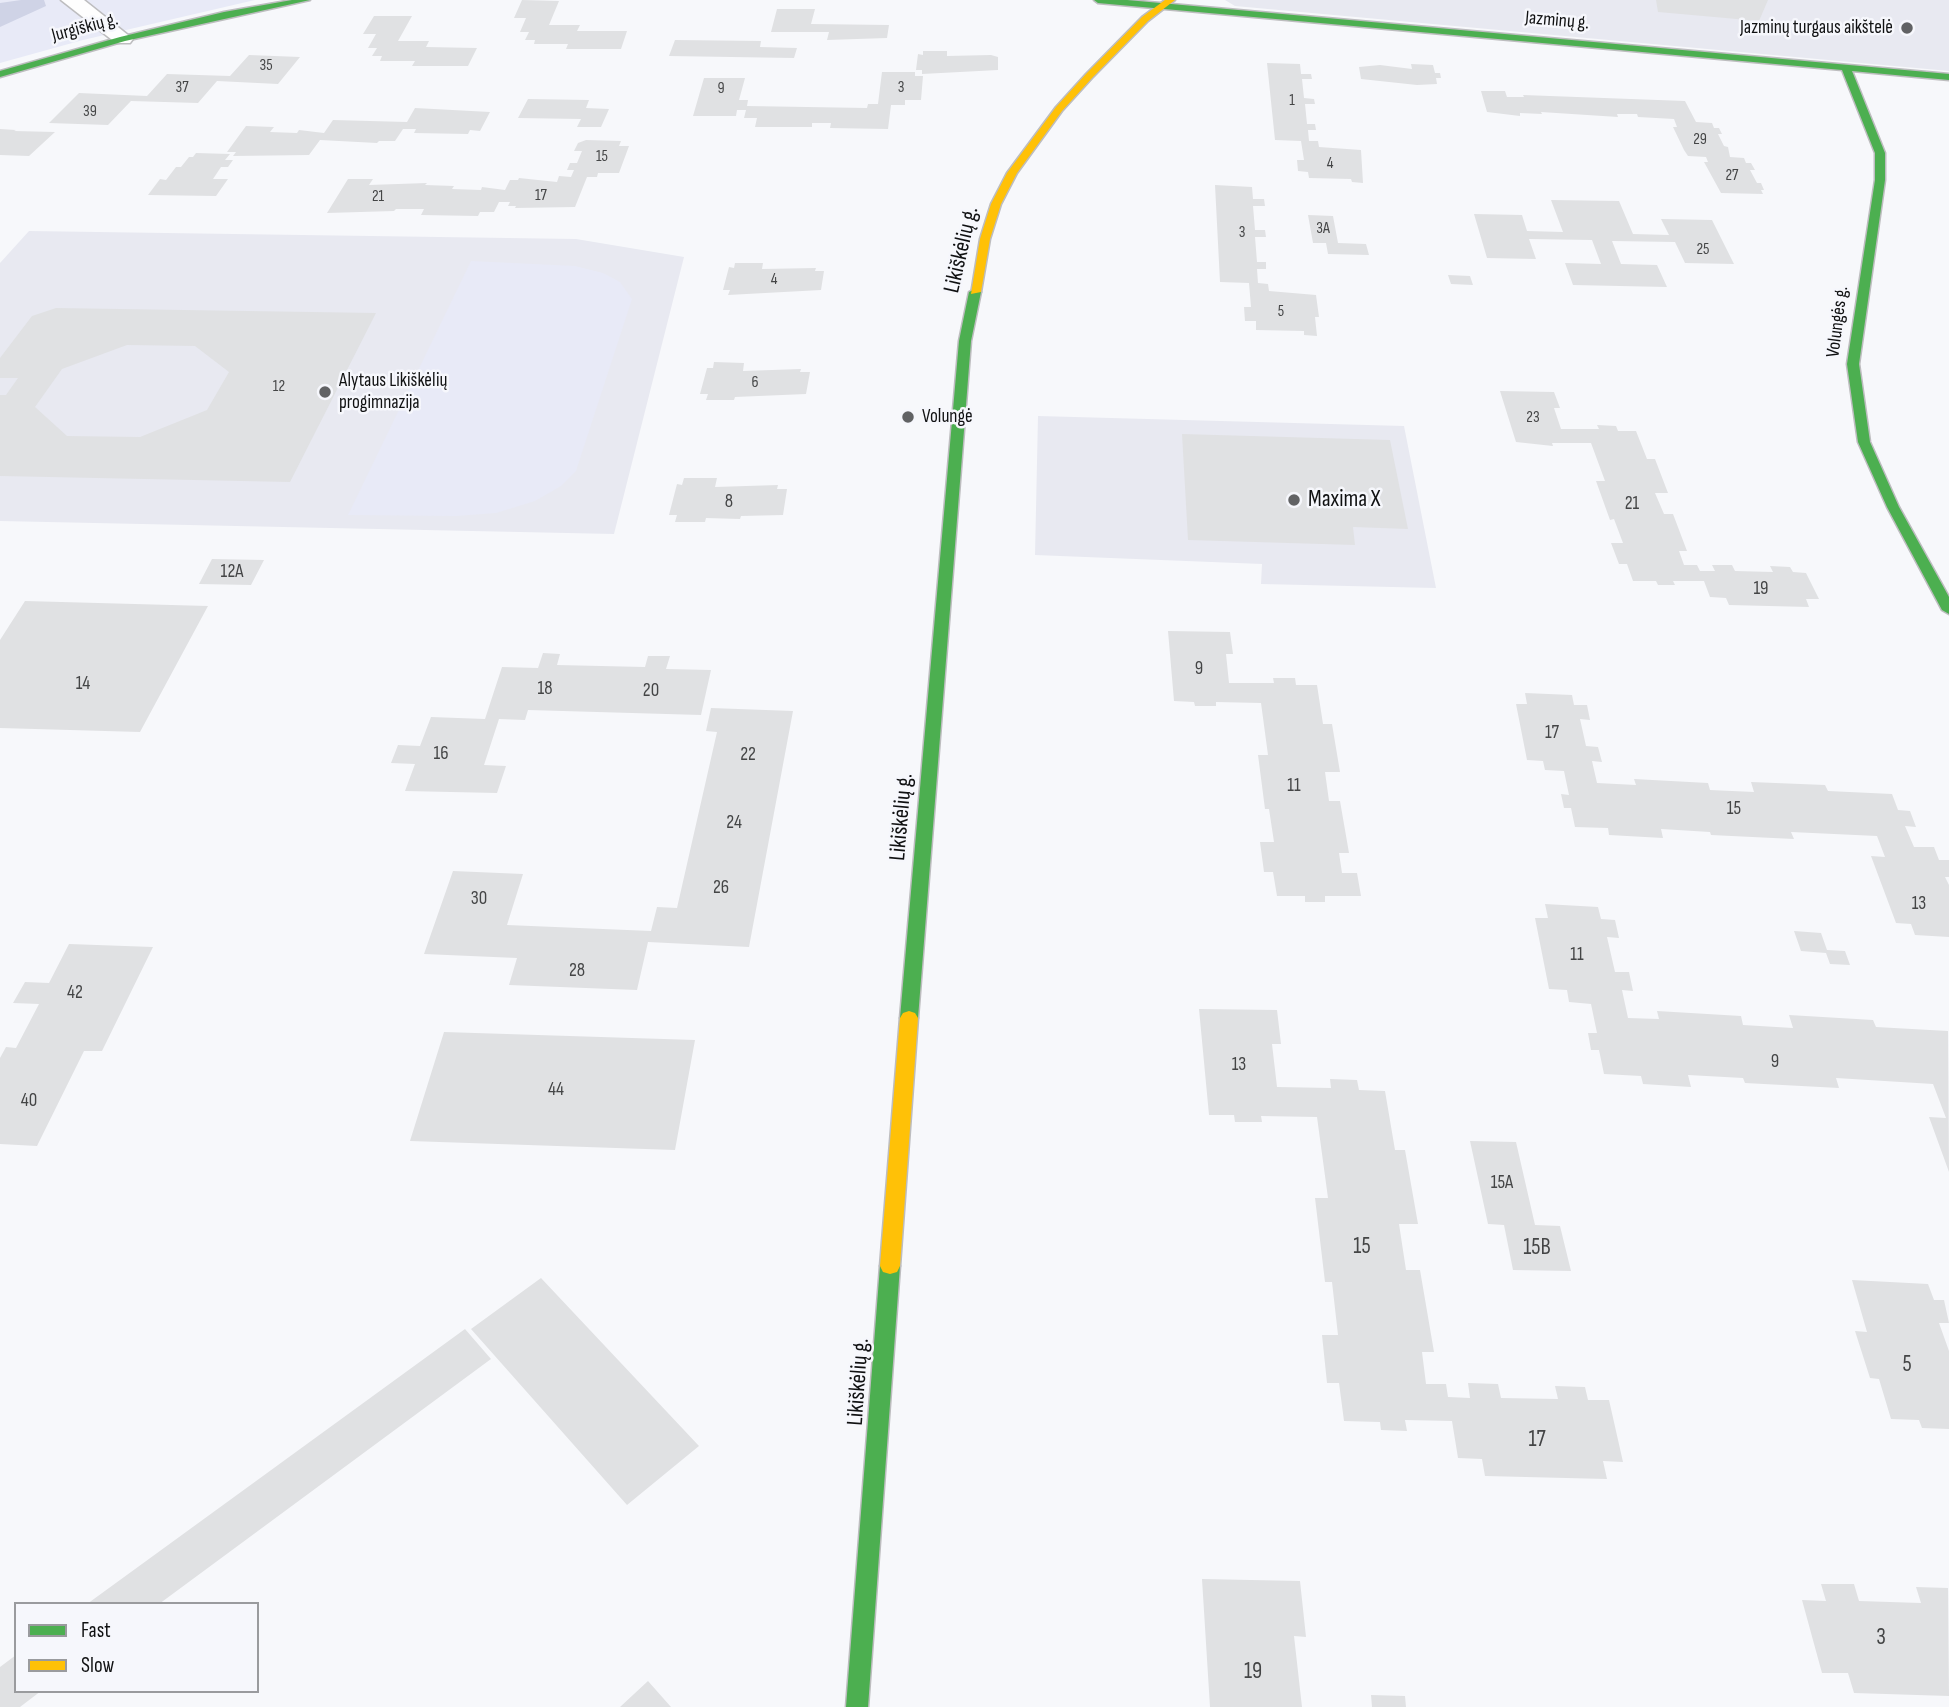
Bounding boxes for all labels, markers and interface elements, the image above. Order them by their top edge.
street label: Jazminų g. [1524,7,1590,35]
street label: Jurgiškių g. [49,8,121,48]
place label: Jazminų turgaus aikštelė [1740,17,1893,39]
marker: Jazminų turgaus aikštelė [1899,20,1915,36]
house number: 35 [259,56,273,76]
house number: 37 [175,78,189,98]
house number: 3 [898,78,904,98]
house number: 9 [717,79,725,99]
house number: 1 [1289,91,1295,111]
house number: 39 [83,102,97,122]
house number: 29 [1693,130,1707,150]
house number: 15 [596,147,608,167]
house number: 4 [1327,154,1333,174]
house number: 27 [1725,166,1739,186]
house number: 17 [535,186,547,206]
house number: 21 [372,187,384,207]
street label: Likiškėlių g. [939,204,985,296]
house number: 3A [1316,219,1330,239]
house number: 3 [1239,223,1245,243]
house number: 25 [1696,240,1710,260]
house number: 4 [771,270,777,290]
street label: Volungės g. [1822,285,1854,359]
house number: 5 [1278,302,1284,322]
place label: Alytaus Likiškėlių progimnazija [339,370,447,414]
house number: 6 [751,373,759,393]
house number: 12 [273,377,285,397]
marker: Alytaus Likiškėlių progimnazija [317,384,333,400]
place label: Volungė [922,406,973,428]
house number: 23 [1526,408,1540,428]
marker: Volungė [900,409,916,425]
place label: Maxima X [1308,486,1380,514]
house number: 8 [725,491,733,513]
marker: Maxima X [1286,492,1302,508]
house number: 21 [1625,493,1639,515]
house number: 12A [221,561,243,583]
house number: 19 [1753,578,1769,600]
house number: 9 [1195,658,1203,680]
house number: 14 [76,673,90,695]
house number: 18 [538,678,552,700]
house number: 20 [643,680,659,702]
house number: 17 [1545,722,1559,744]
house number: 16 [434,743,448,765]
house number: 22 [740,744,756,766]
street label: Likiškėlių g. [884,772,920,862]
house number: 11 [1287,775,1301,797]
house number: 15 [1727,798,1741,820]
house number: 24 [726,812,742,834]
house number: 26 [713,877,729,899]
house number: 30 [471,888,487,910]
house number: 13 [1912,893,1926,915]
house number: 11 [1570,944,1584,966]
house number: 28 [569,960,585,982]
house number: 42 [67,982,83,1004]
house number: 9 [1771,1051,1779,1073]
house number: 13 [1232,1054,1246,1076]
house number: 44 [548,1079,564,1101]
house number: 40 [21,1090,37,1112]
house number: 15A [1491,1172,1513,1194]
house number: 15 [1353,1233,1371,1261]
house number: 15B [1523,1234,1551,1262]
street label: Likiškėlių g. [842,1337,876,1427]
house number: 5 [1902,1351,1912,1379]
house number: 17 [1528,1426,1546,1454]
legend [14,1602,259,1693]
text: Fast [81,1618,111,1643]
house number: 3 [1876,1624,1886,1652]
text: Slow [81,1653,114,1678]
house number: 19 [1244,1658,1262,1686]

